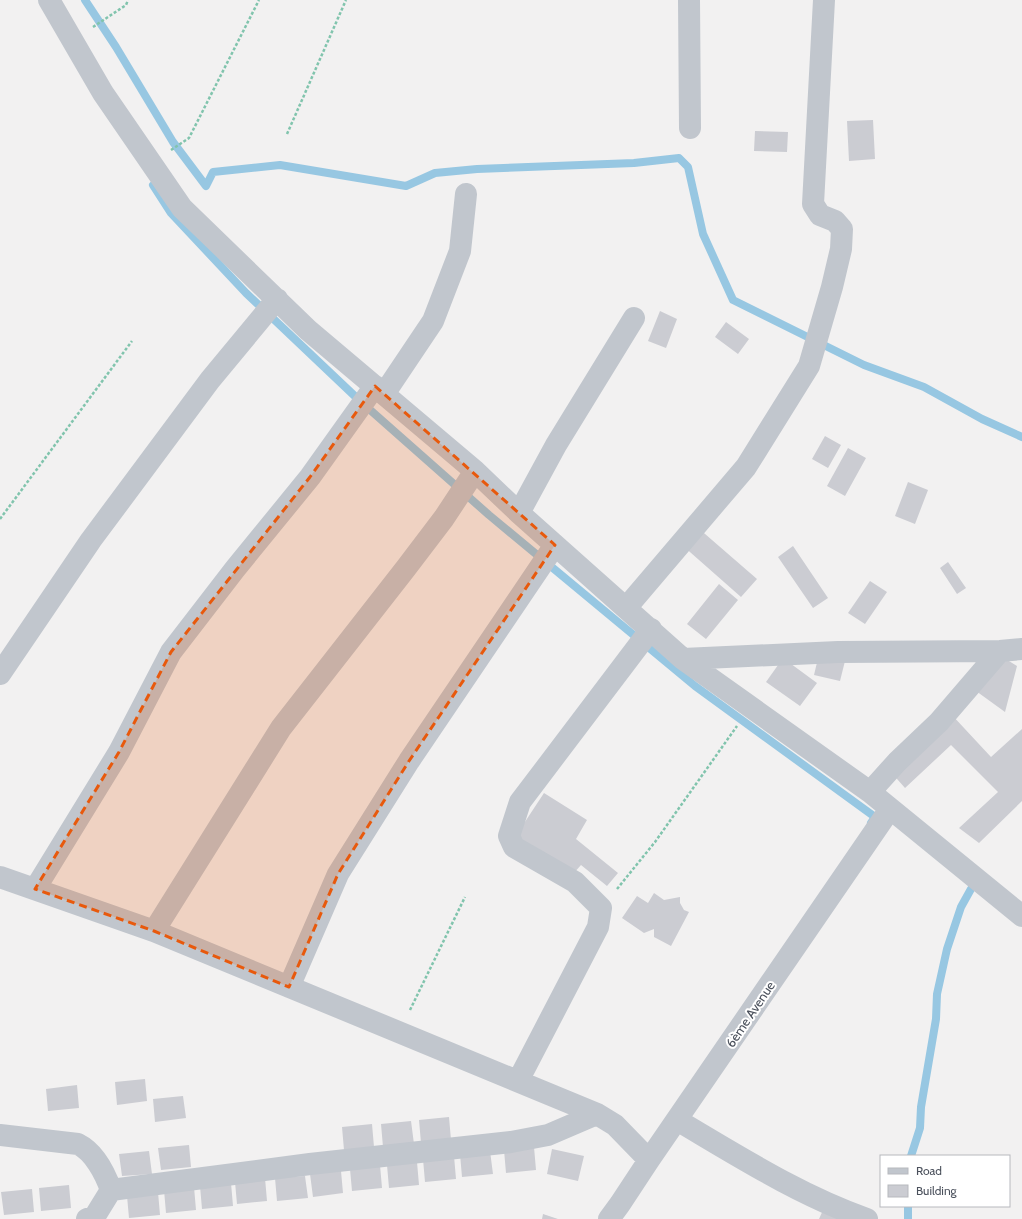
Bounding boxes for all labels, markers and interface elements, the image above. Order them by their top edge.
street label: 6ème Avenue [722,978,778,1050]
legend [880,1155,1010,1207]
text: Road [916,1163,942,1178]
text: Building [916,1183,958,1198]

